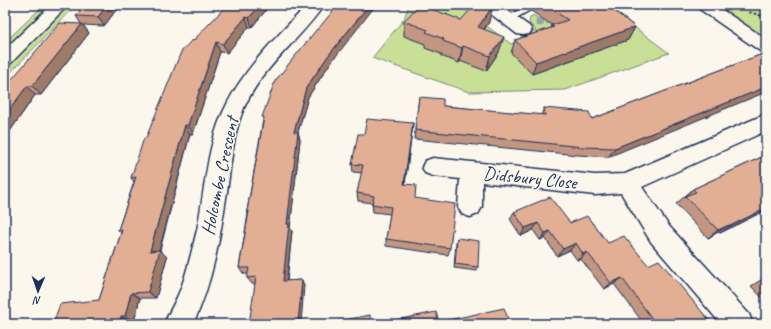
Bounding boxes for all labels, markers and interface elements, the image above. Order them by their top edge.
street label: Holcombe Crescent [196,112,245,237]
street label: Didsbury Close [482,161,580,195]
north arrow [18,271,58,311]
text: N [32,294,41,308]

